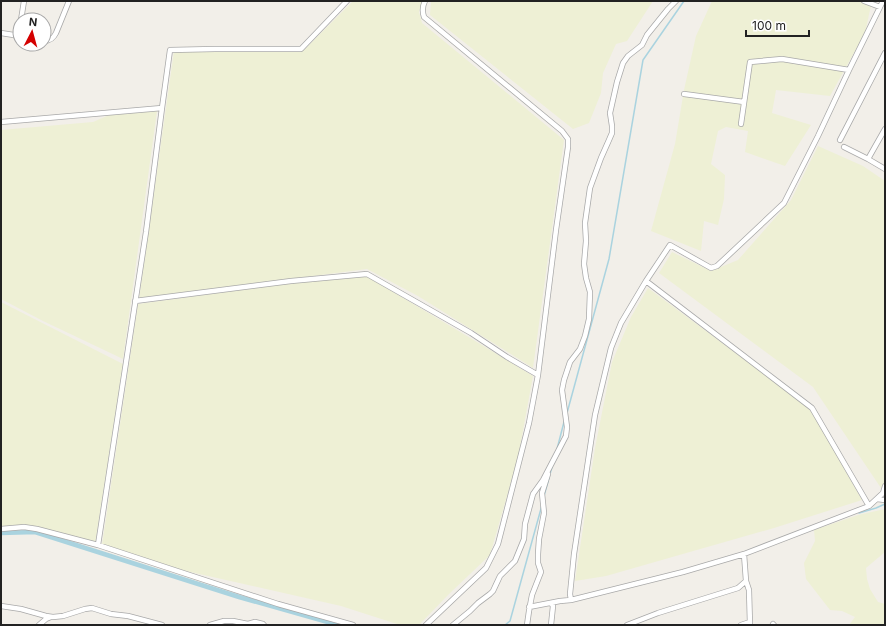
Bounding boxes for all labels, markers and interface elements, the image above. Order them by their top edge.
north arrow [12,12,52,52]
scale bar [746,12,809,38]
text: N [28,15,38,29]
text: 100 m [752,18,786,33]

